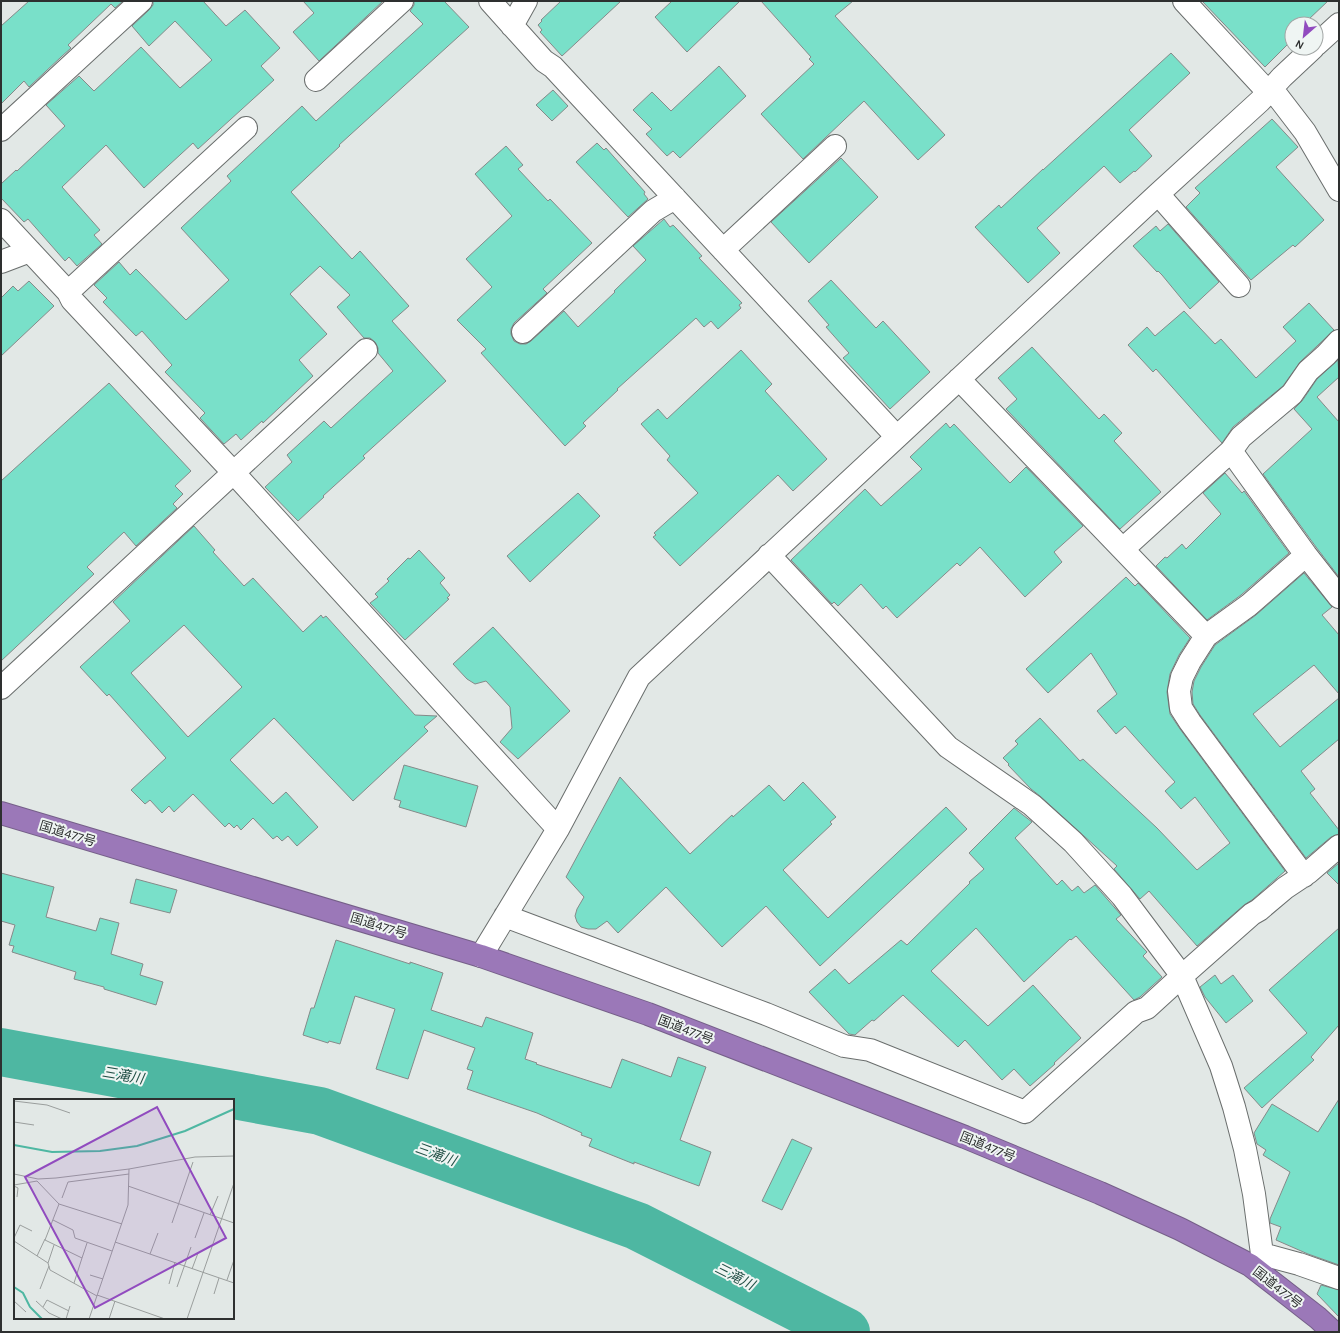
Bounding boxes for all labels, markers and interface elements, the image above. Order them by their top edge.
north arrow [1284,16,1324,56]
text: N [1293,37,1306,52]
street label: 国道477号 [38,818,98,849]
street label: 国道477号 [349,910,409,941]
street label: 国道477号 [656,1012,716,1047]
water label: 三滝川 [101,1063,147,1088]
inset map [14,1099,234,1319]
street label: 国道477号 [958,1129,1018,1164]
water label: 三滝川 [413,1139,460,1170]
water label: 三滝川 [712,1259,759,1294]
street label: 国道477号 [1250,1263,1305,1311]

